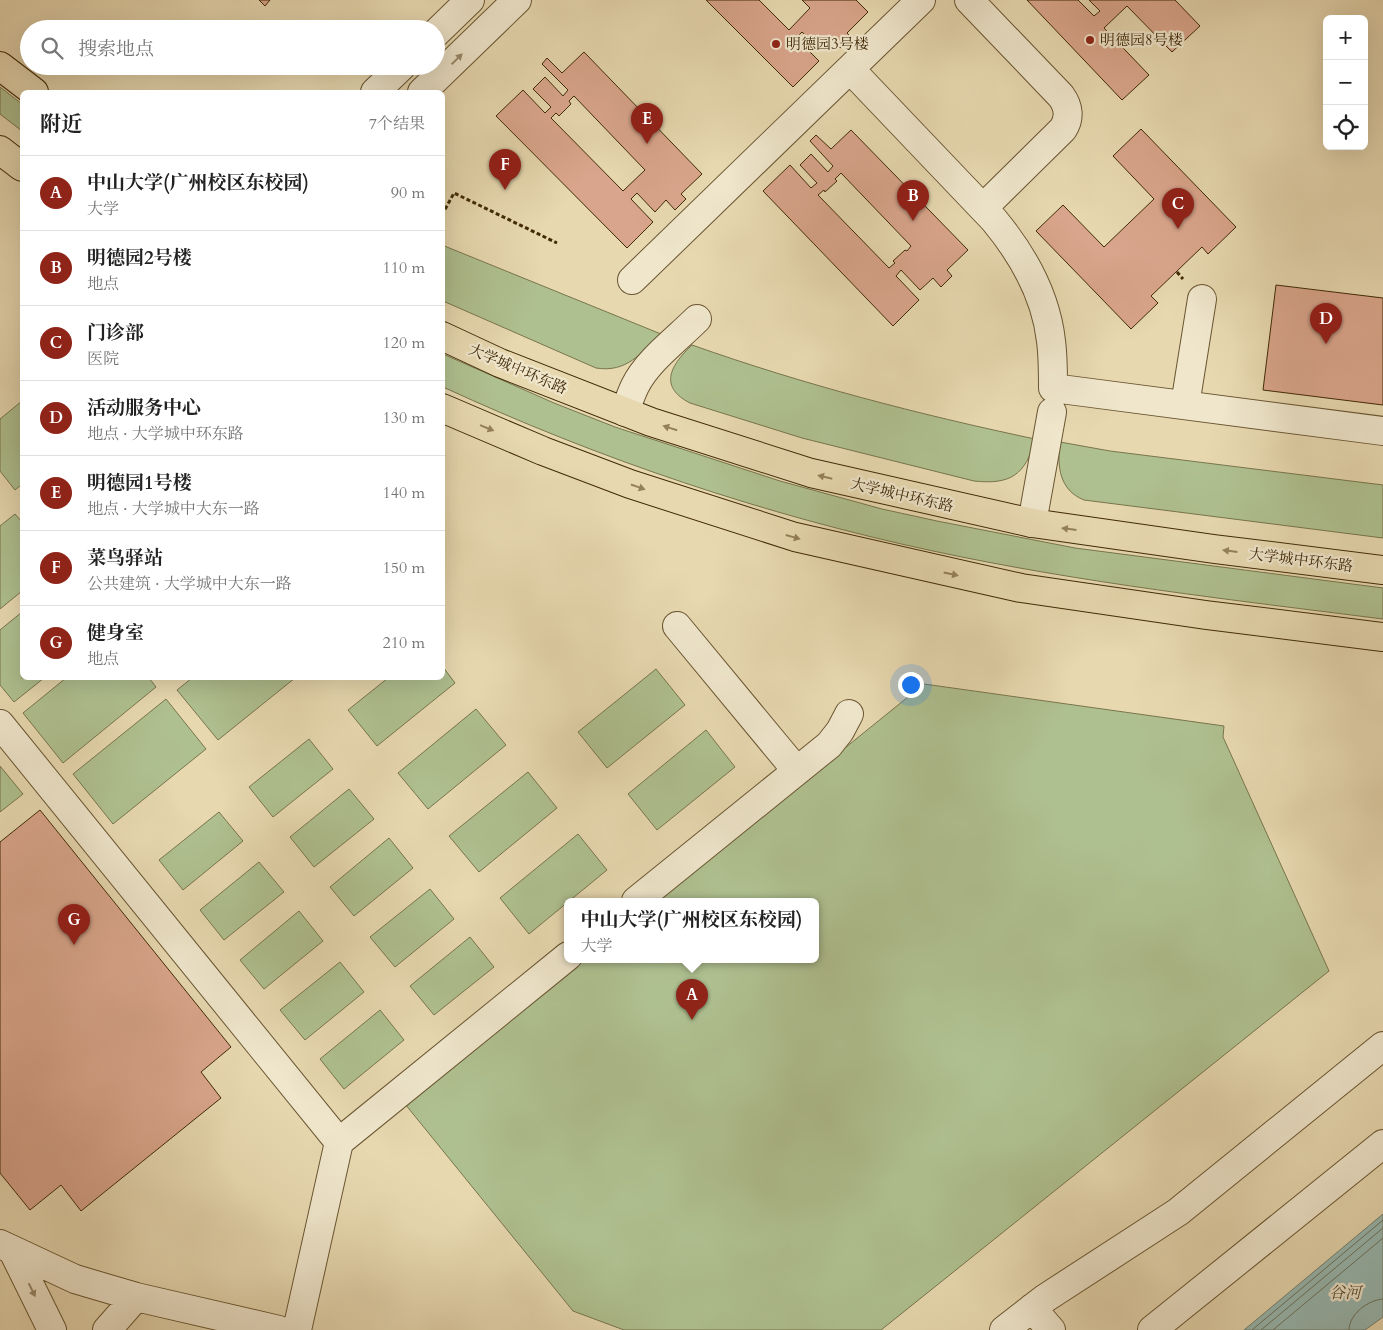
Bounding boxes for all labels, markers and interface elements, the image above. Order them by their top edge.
map controls [1323,15,1368,150]
button: + [1323,15,1368,60]
search box [20,20,445,75]
place label: 明德园8号楼 [1100,30,1183,50]
icon: search [38,34,66,62]
place label: 明德园3号楼 [786,34,869,54]
marker: 明德园8号楼 [1084,34,1096,46]
text: 搜索地点 [78,36,154,62]
marker: 明德园3号楼 [770,38,782,50]
one-way arrow [450,53,462,65]
button: − [1323,60,1368,105]
pin: E [631,103,663,144]
button: locate [1323,105,1368,150]
text: 附近 [40,110,82,139]
text: 7个结果 [369,113,425,135]
pin: F [489,149,521,190]
text: 中山大学(广州校区东校园) [87,170,309,196]
pin: B [897,180,929,221]
text: A [50,182,62,204]
text: 90 m [391,182,425,204]
pin: C [1162,188,1194,229]
text: 大学 [87,198,119,220]
text: 明德园2号楼 [87,245,192,271]
text: B [50,257,62,279]
text: 110 m [383,257,425,279]
text: 地点 [87,273,119,295]
pin: D [1310,303,1342,344]
text: 门诊部 [87,320,144,346]
text: C [50,332,62,354]
text: 120 m [383,332,425,354]
street label: 大学城中环东路 [466,339,570,399]
text: 医院 [87,348,119,370]
text: 活动服务中心 [87,395,201,421]
text: D [49,407,63,429]
text: 130 m [383,407,425,429]
text: 地点 · 大学城中环东路 [87,423,244,445]
one-way arrow [480,424,495,432]
one-way arrow [662,424,677,432]
text: 明德园1号楼 [87,470,192,496]
one-way arrow [818,473,833,481]
street label: 大学城中环东路 [849,473,955,517]
text: E [51,482,61,504]
text: 140 m [383,482,425,504]
one-way arrow [631,484,646,491]
text: 地点 · 大学城中大东一路 [87,498,260,520]
one-way arrow [1061,525,1077,533]
one-way arrow [786,533,801,541]
street label: 大学城中环东路 [1248,544,1354,576]
text: 菜鸟驿站 [87,545,163,571]
one-way arrow [1222,547,1238,555]
text: F [51,557,61,579]
text: 150 m [383,557,425,579]
one-way arrow [944,570,959,578]
text: 公共建筑 · 大学城中大东一路 [87,573,292,595]
text: 健身室 [87,620,144,646]
text: G [49,632,63,654]
text: 210 m [383,632,425,654]
text: 地点 [87,648,119,670]
your location [898,672,924,698]
popup [564,898,819,963]
pin: G [58,904,90,945]
text: 中山大学(广州校区东校园) [581,907,802,933]
text: 大学 [581,935,613,957]
pin: A [676,979,708,1020]
water label: 谷河 [1329,1282,1364,1304]
one-way arrow [28,1283,37,1298]

